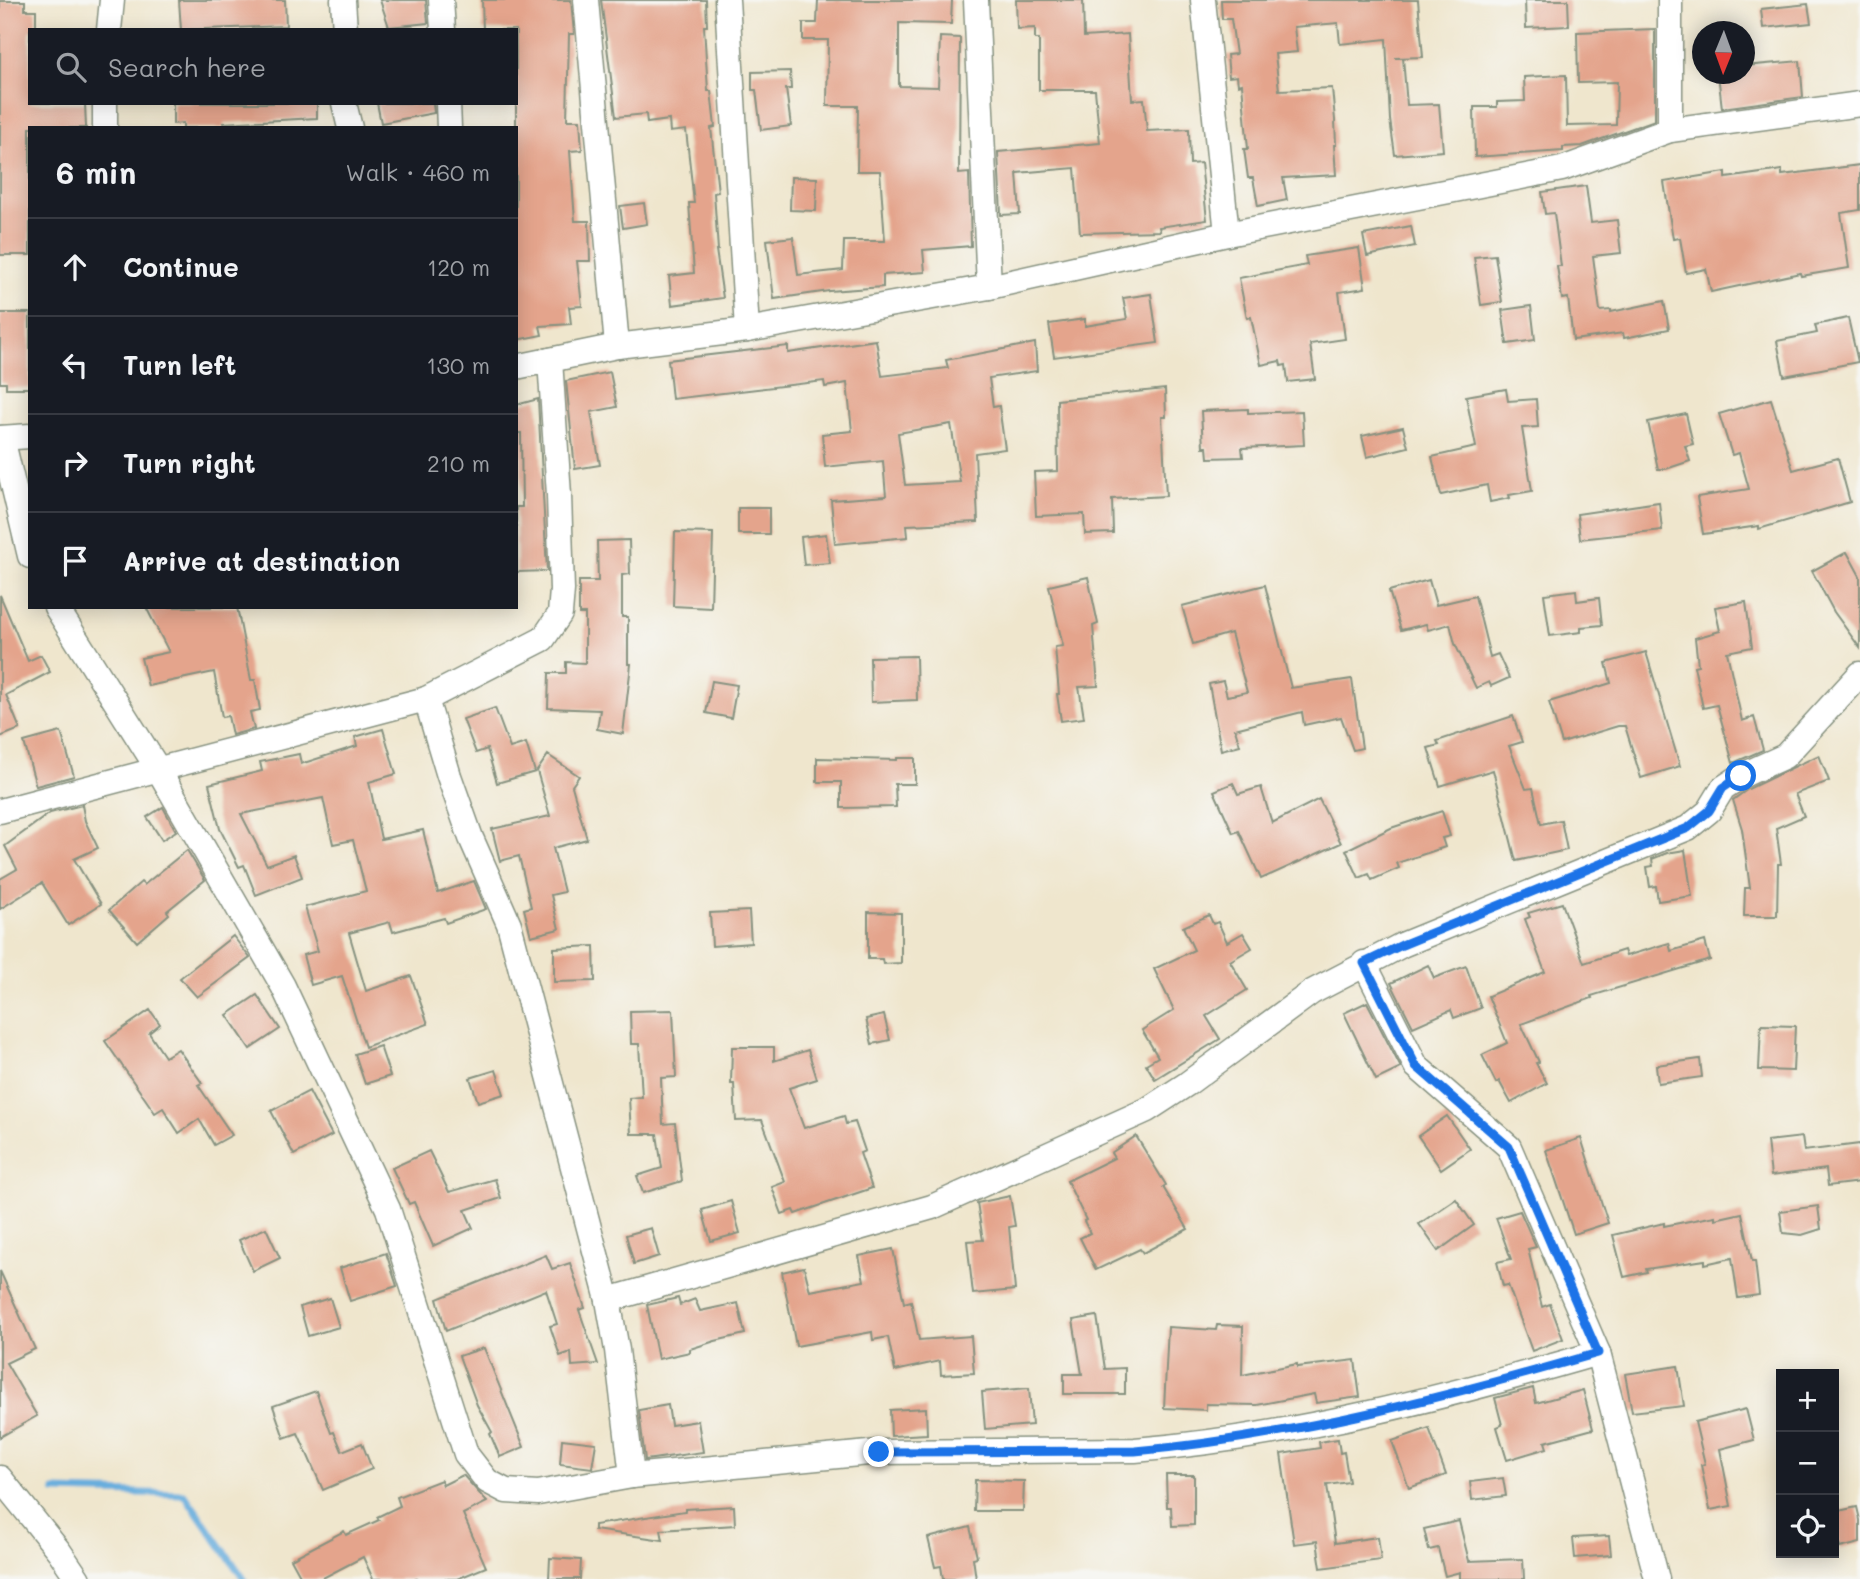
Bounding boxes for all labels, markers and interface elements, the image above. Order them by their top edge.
north arrow [1692,21,1755,84]
search box [28,28,518,105]
icon: search [52,48,90,86]
text: Search here [108,50,266,84]
text: 6 min [56,152,136,192]
text: Walk · 460 m [345,157,490,187]
icon: ahead [56,248,94,286]
text: Continue [123,250,239,284]
text: 120 m [427,252,490,282]
icon: left [56,346,94,384]
text: Turn left [123,348,236,382]
text: 130 m [426,350,490,380]
icon: right [56,444,94,482]
text: Turn right [123,446,256,480]
text: 210 m [427,448,490,478]
icon: arrive [56,542,94,580]
text: Arrive at destination [123,544,400,578]
route start [1725,760,1756,791]
map controls [1776,1369,1839,1558]
button: + [1776,1369,1839,1432]
button: − [1776,1432,1839,1495]
route end [863,1436,894,1467]
button: locate [1776,1495,1839,1558]

